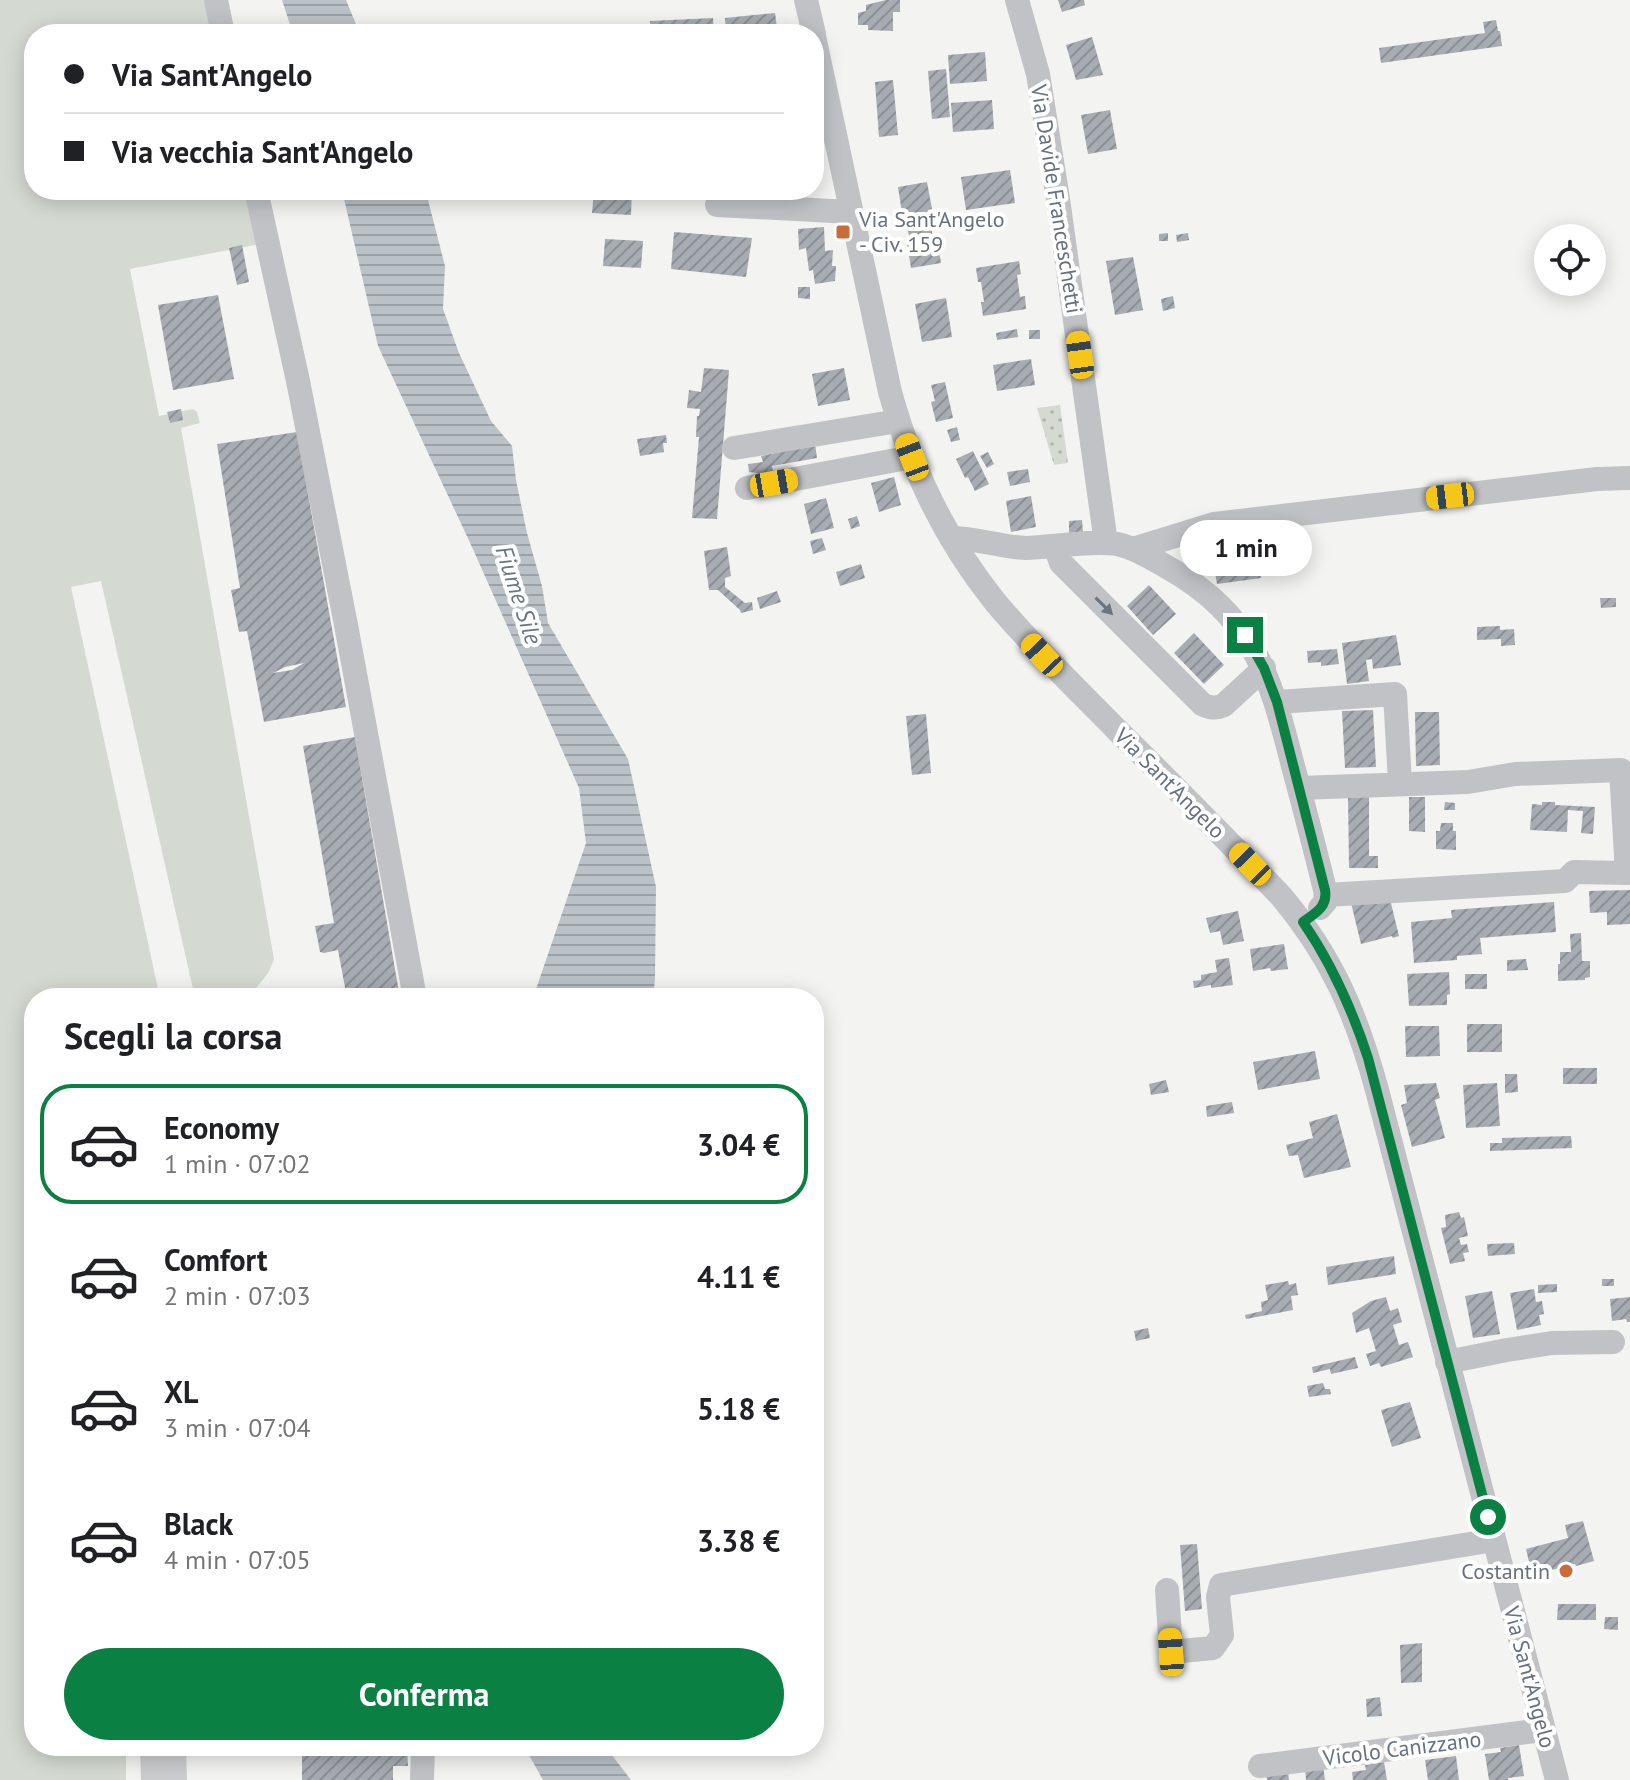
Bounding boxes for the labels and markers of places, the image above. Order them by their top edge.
place label: Via Sant'Angelo - Civ. 159 [858,205,1005,258]
marker: Via Sant'Angelo - Civ. 159 [834,223,852,241]
place label: Costantin [1461,1557,1550,1585]
marker: Costantin [1557,1562,1575,1580]

